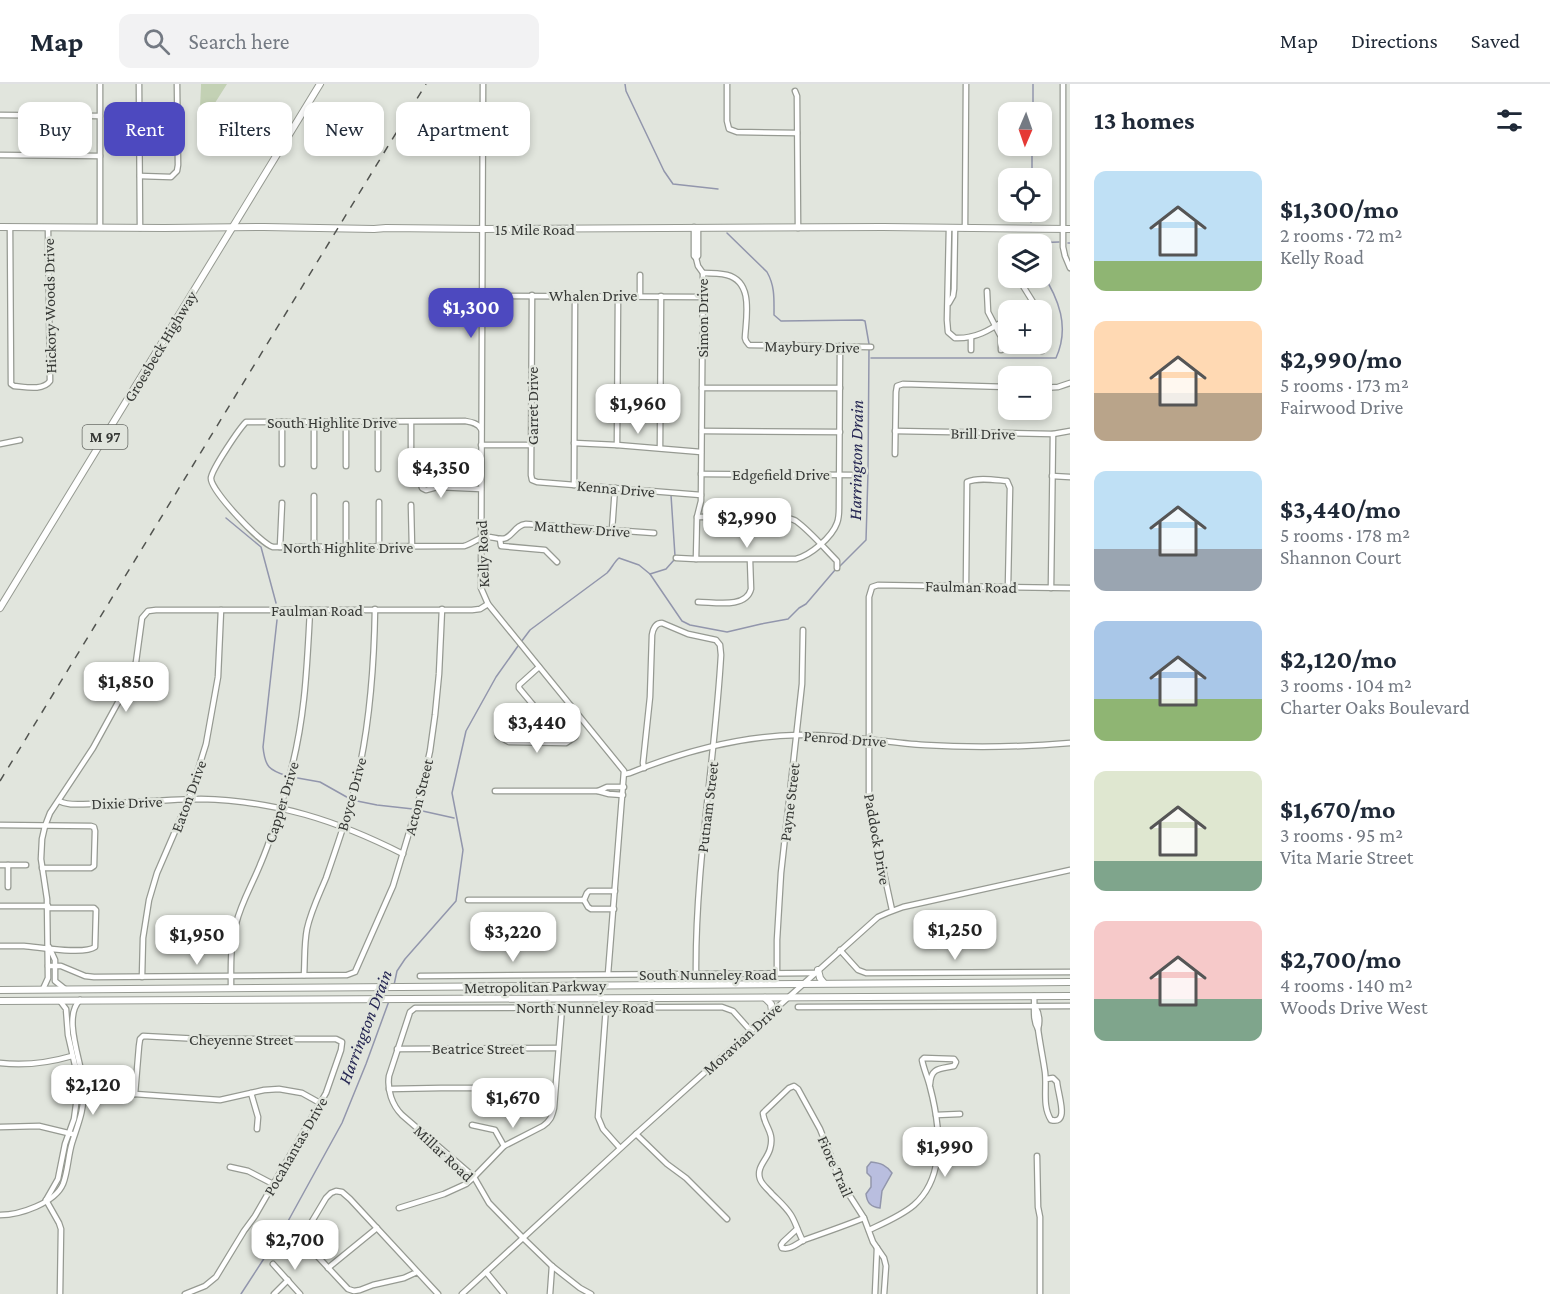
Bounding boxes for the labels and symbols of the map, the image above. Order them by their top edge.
north arrow [998,102,1052,156]
street label: 15 Mile Road [495,221,576,238]
street label: Hickory Woods Drive [40,238,60,374]
street label: Simon Drive [694,279,711,357]
street label: Groesbeck Highway [121,287,201,405]
street label: Whalen Drive [549,287,637,304]
pin: $1,300 [422,288,520,339]
street label: Maybury Drive [764,337,860,357]
street label: Garret Drive [524,367,541,445]
pin: $1,960 [589,384,687,435]
water label: Harrington Drain [845,400,867,520]
street label: South Highlite Drive [267,414,397,432]
street label: Brill Drive [950,424,1016,443]
road number: M 97 [82,425,128,449]
pin: $4,350 [392,448,490,499]
street label: Edgefield Drive [732,466,830,484]
street label: Kenna Drive [576,477,656,500]
pin: $2,990 [698,498,796,549]
street label: Matthew Drive [533,517,631,540]
street label: Kelly Road [473,519,493,588]
street label: North Highlite Drive [283,539,413,557]
street label: Faulman Road [925,577,1018,596]
street label: Faulman Road [271,602,364,619]
pin: $1,850 [77,662,175,713]
pin: $3,440 [488,703,586,754]
street label: Penrod Drive [803,727,887,750]
street label: Boyce Drive [334,756,370,833]
street label: Acton Street [401,757,436,837]
street label: Eaton Drive [168,758,209,835]
street label: Capper Drive [261,759,303,845]
street label: Putnam Street [694,760,722,853]
street label: Payne Street [776,761,804,842]
street label: Paddock Drive [861,792,894,886]
street label: Dixie Drive [91,793,163,812]
pin: $1,250 [906,910,1004,961]
pin: $3,220 [464,912,562,963]
pin: $1,950 [148,915,246,966]
street label: South Nunneley Road [639,966,778,984]
water label: Harrington Drain [334,967,396,1087]
street label: Metropolitan Parkway [464,977,607,997]
street label: North Nunneley Road [516,999,655,1017]
street label: Moravian Drive [700,999,785,1078]
street label: Cheyenne Street [189,1031,294,1049]
street label: Beatrice Street [432,1040,525,1057]
pin: $2,120 [44,1065,142,1116]
pin: $1,670 [464,1078,562,1129]
street label: Pocahantas Drive [260,1094,331,1199]
street label: Millar Road [411,1122,477,1185]
pin: $1,990 [896,1127,994,1178]
street label: Fiore Trail [815,1133,857,1199]
pin: $2,700 [246,1220,344,1271]

